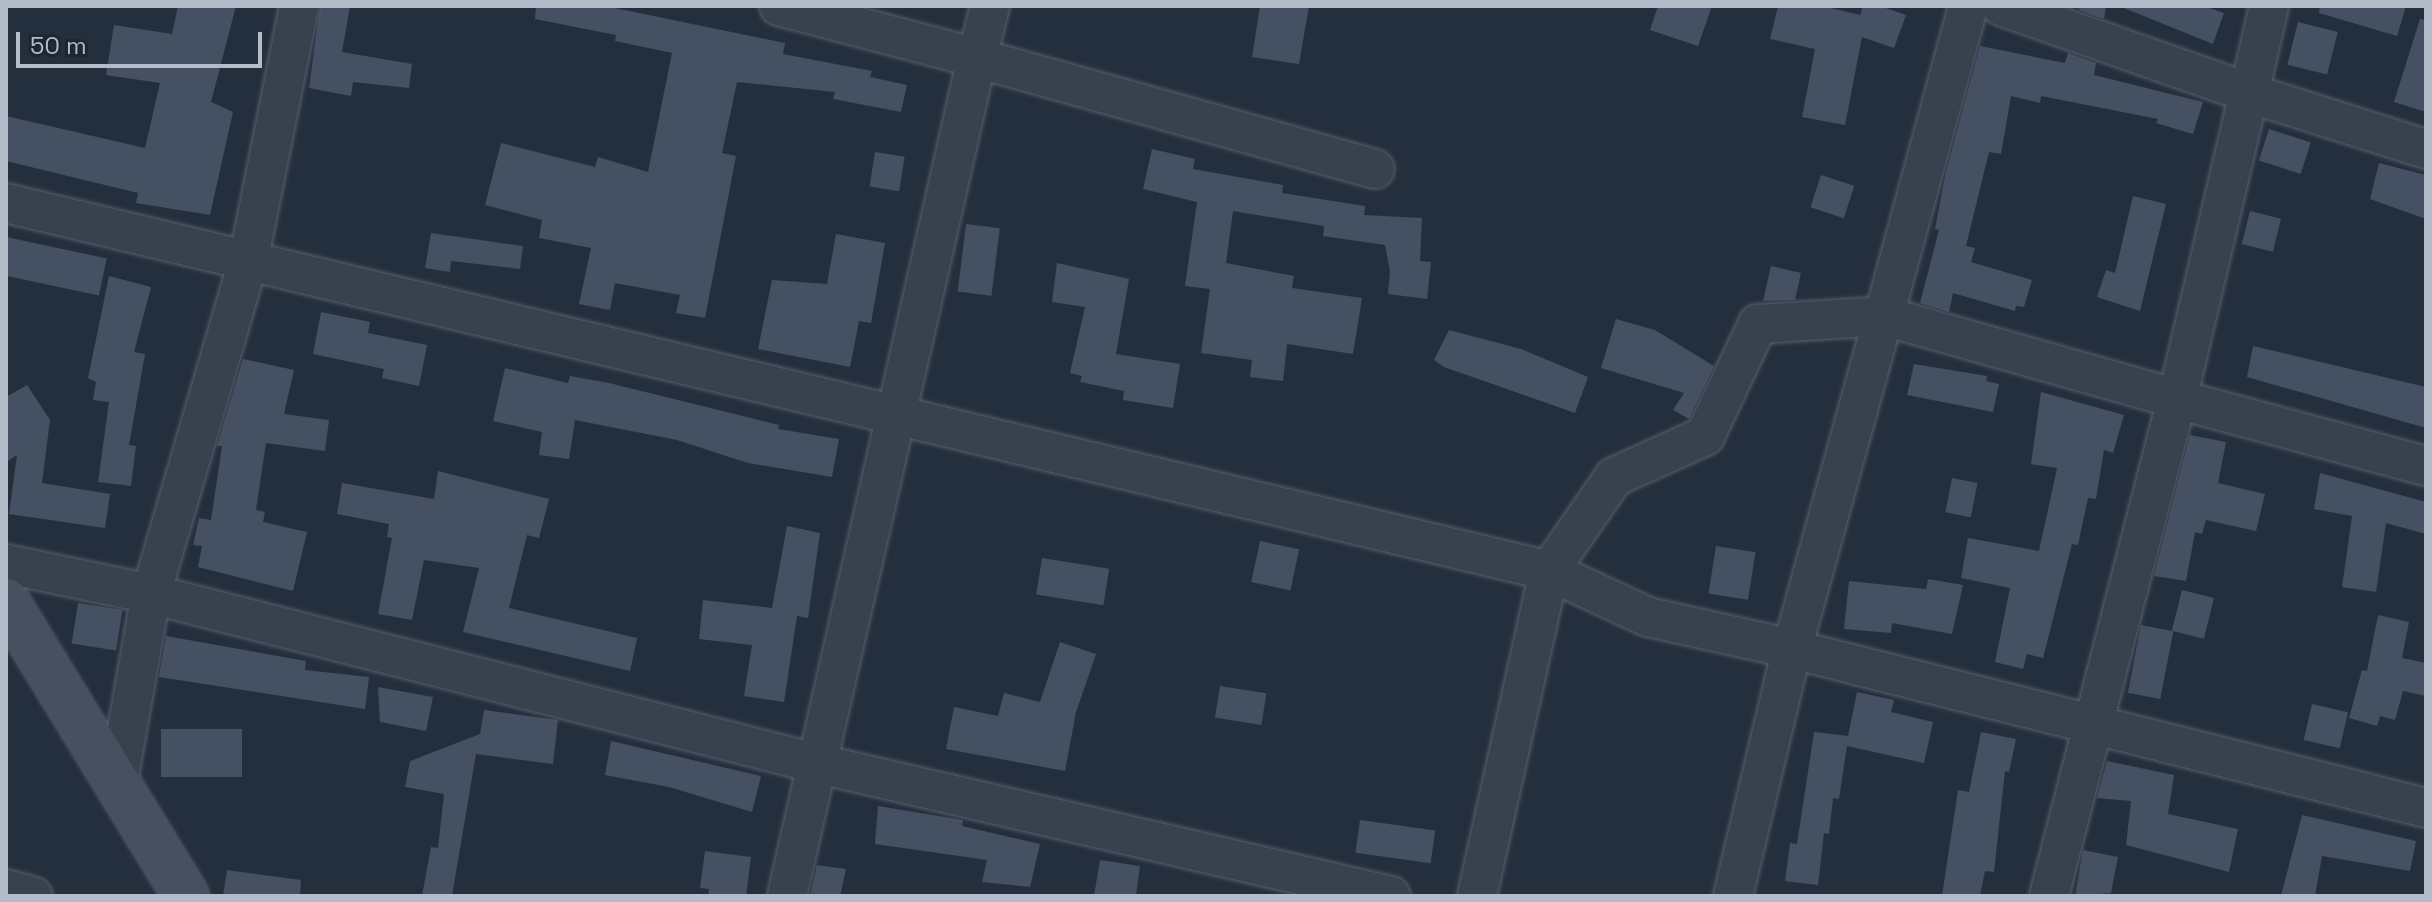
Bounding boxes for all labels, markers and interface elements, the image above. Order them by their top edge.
scale bar [20,16,266,66]
text: 50 m [30,30,87,61]

